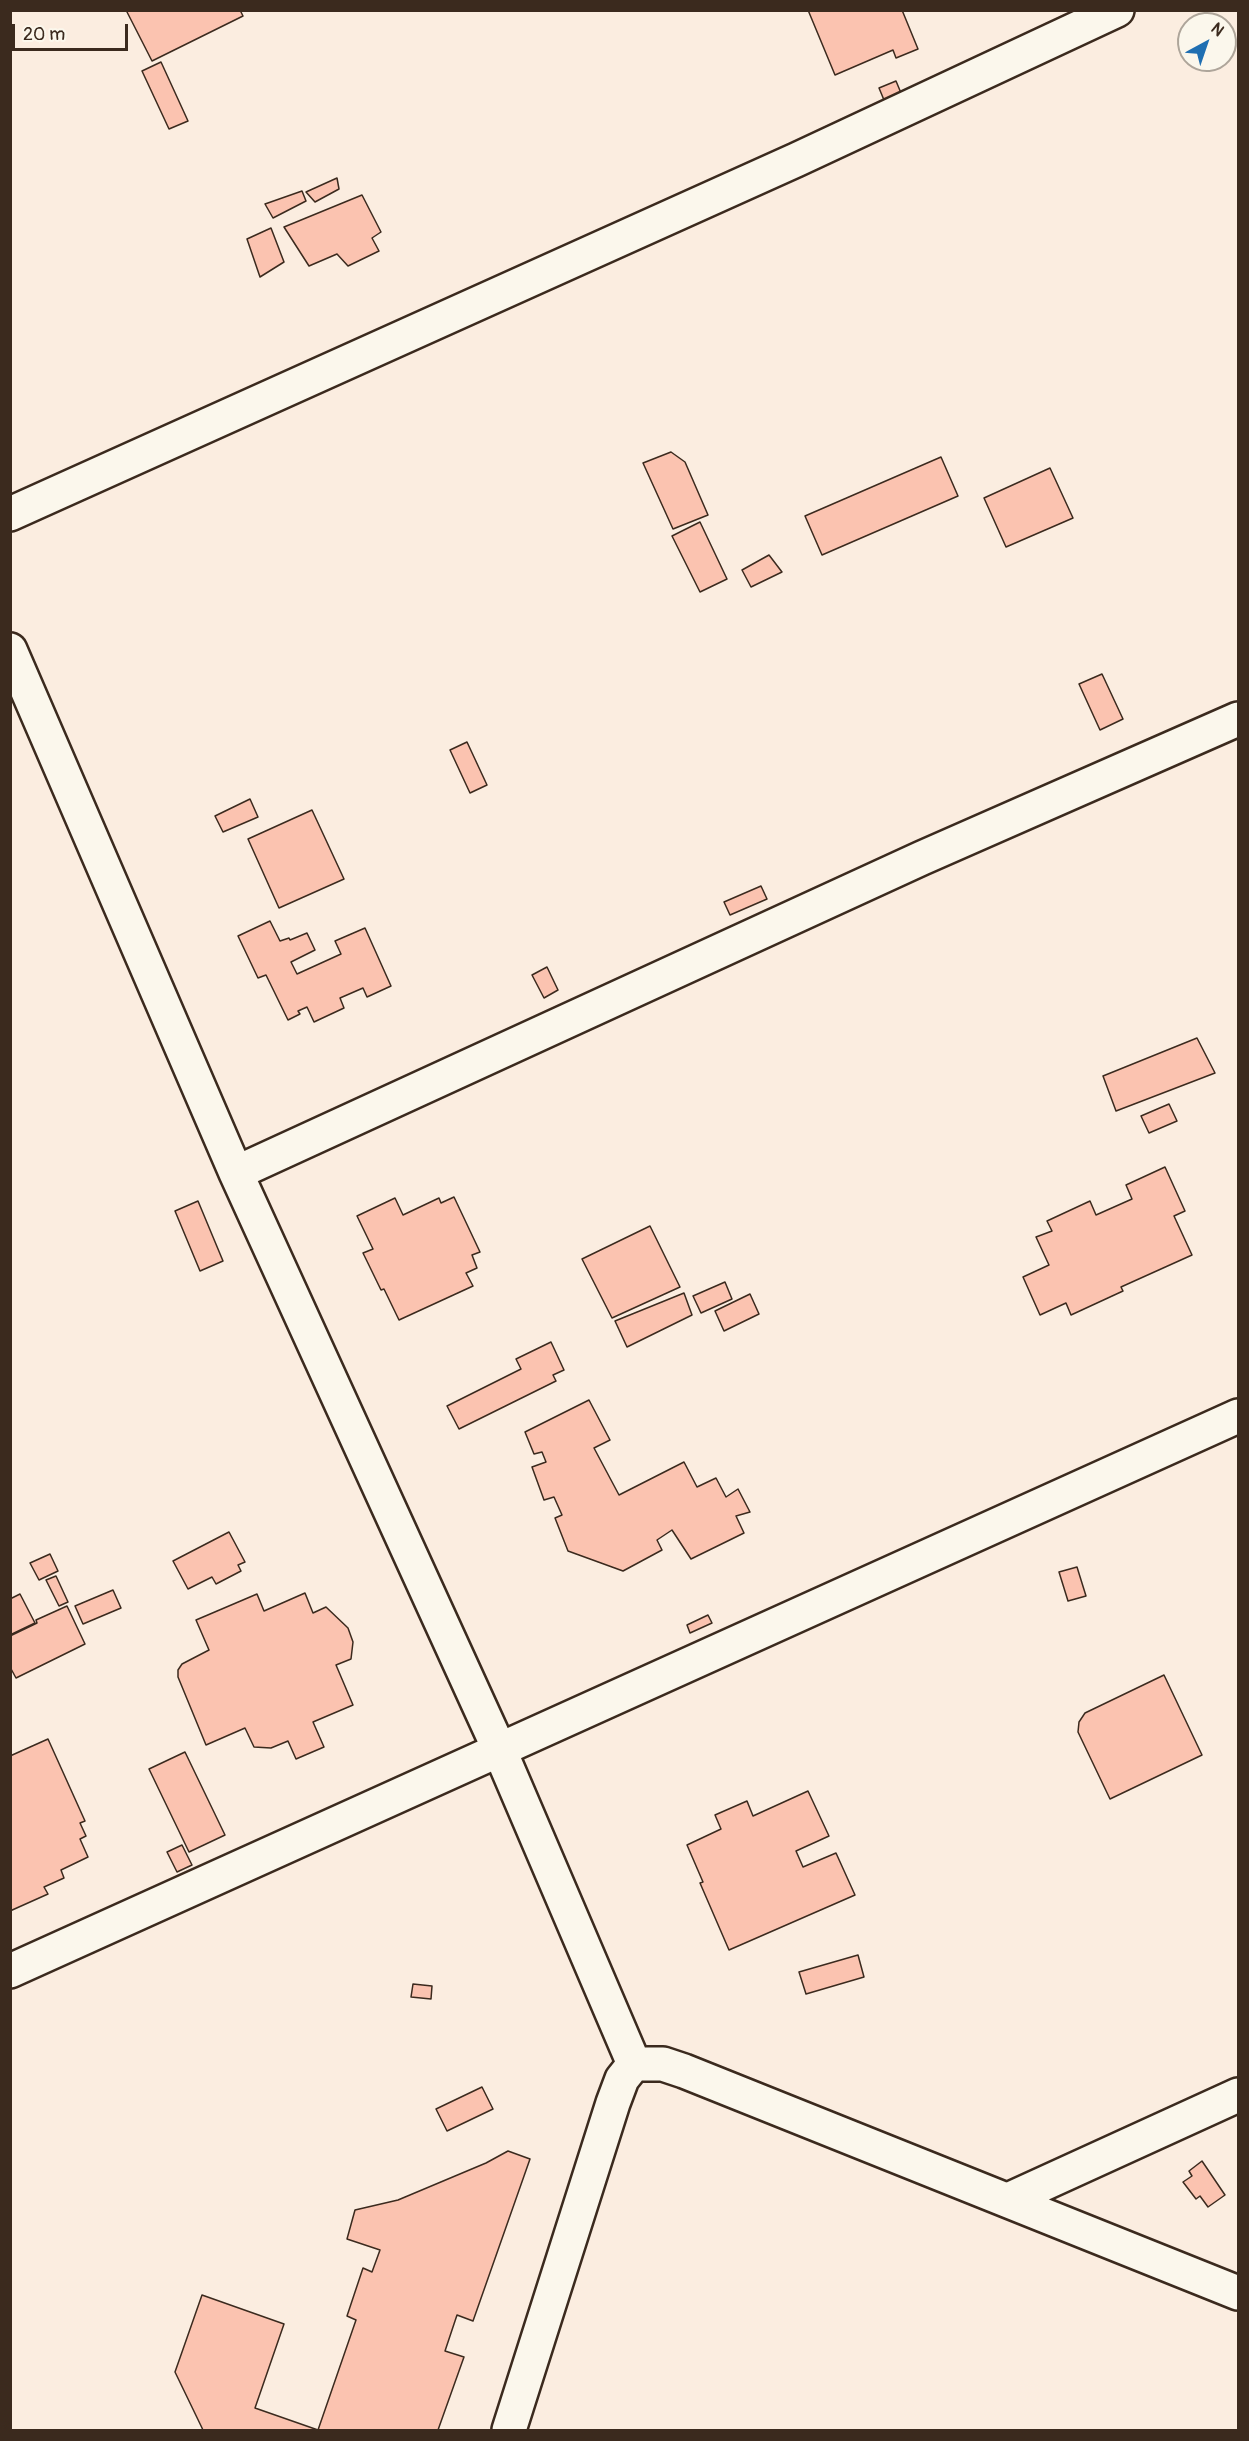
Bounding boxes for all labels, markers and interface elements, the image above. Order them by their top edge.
scale bar [15,12,130,50]
north arrow [1177,12,1237,72]
text: N [1207,19,1228,41]
text: 20 m [23,23,65,46]

